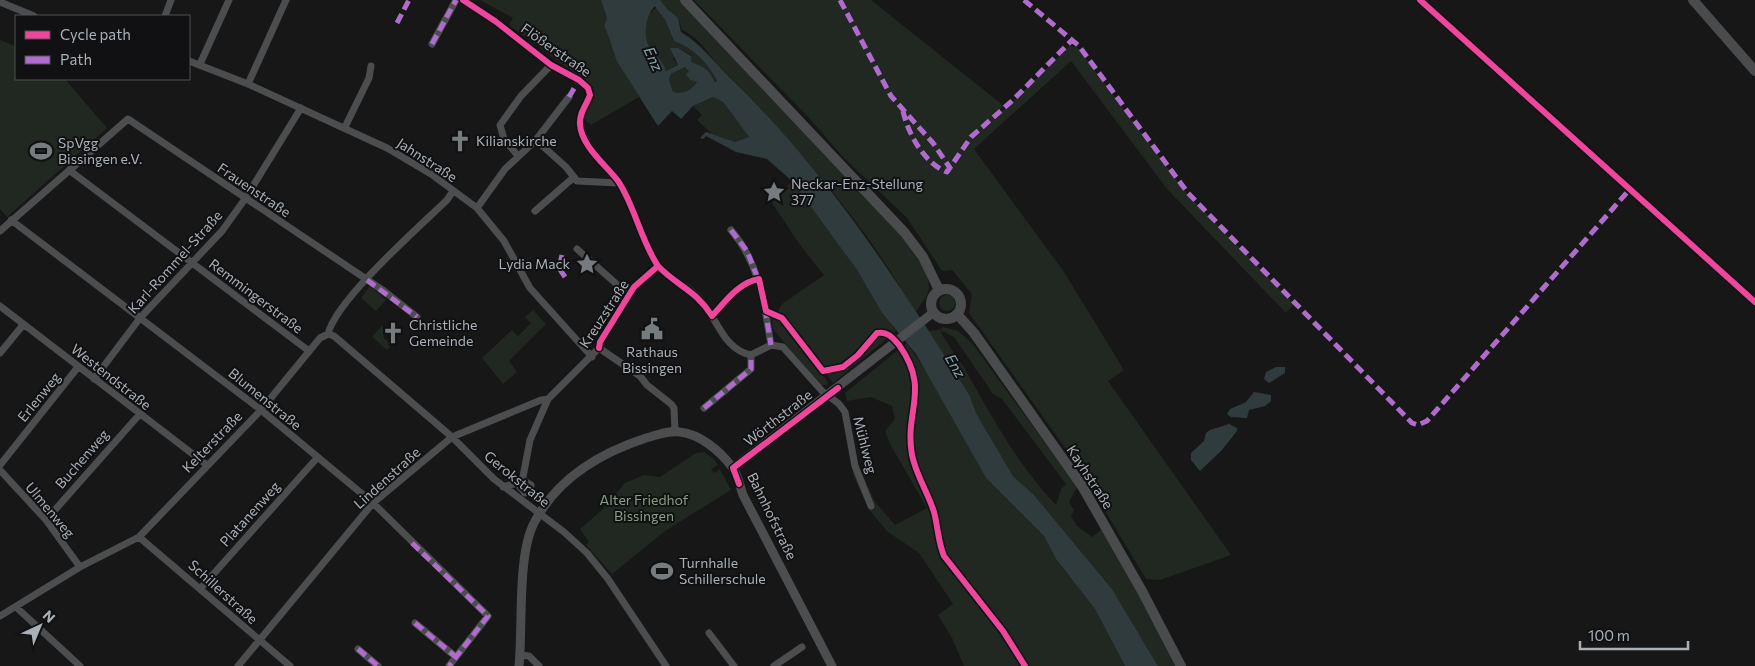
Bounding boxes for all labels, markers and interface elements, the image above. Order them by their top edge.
legend [15,15,190,80]
street label: Flößerstraße [518,19,595,80]
text: Cycle path [60,25,131,43]
water label: Enz [640,43,668,74]
text: Path [60,50,92,68]
church icon: Kilianskirche [447,128,473,154]
place label: Kilianskirche [476,132,557,149]
place label: SpVgg Bissingen e.V. [58,134,142,167]
street label: Jahnstraße [394,134,460,185]
sports icon: SpVgg Bissingen e.V. [28,138,54,164]
street label: Frauenstraße [214,159,294,220]
place label: Neckar-Enz-Stellung 377 [791,175,924,208]
place icon: Neckar-Enz-Stellung 377 [761,179,787,205]
street label: Karl-Rommel-Straße [124,207,225,317]
place icon: Lydia Mack [574,251,600,277]
street label: Remmingerstraße [206,255,307,336]
place label: Lydia Mack [499,255,570,272]
street label: Kreuzstraße [575,277,632,351]
place label: Christliche Gemeinde [409,316,477,349]
public building icon: Rathaus Bissingen [639,316,665,342]
church icon: Christliche Gemeinde [380,320,406,346]
street label: Westendstraße [68,340,155,413]
place label: Rathaus Bissingen [622,343,682,376]
water label: Enz [942,350,970,381]
street label: Blumenstraße [225,364,305,433]
street label: Erlenweg [14,368,64,425]
street label: Wörthstraße [740,386,815,449]
street label: Kelterstraße [178,407,245,476]
street label: Mühlweg [850,414,881,476]
street label: Buchenweg [51,425,112,492]
street label: Kayhstraße [1064,442,1117,512]
street label: Lindenstraße [350,443,424,512]
street label: Gerokstraße [481,447,554,510]
street label: Bahnhofstraße [744,469,801,562]
street label: Platanenweg [216,477,284,550]
street label: Ulmenweg [22,478,79,541]
park label: Alter Friedhof Bissingen [600,491,689,524]
place label: Turnhalle Schillerschule [679,554,766,587]
street label: Schillerstraße [185,556,261,627]
sports icon: Turnhalle Schillerschule [649,558,675,584]
north arrow [15,601,65,651]
text: N [40,607,59,626]
scale bar [1580,618,1688,650]
text: 100 m [1588,626,1630,644]

